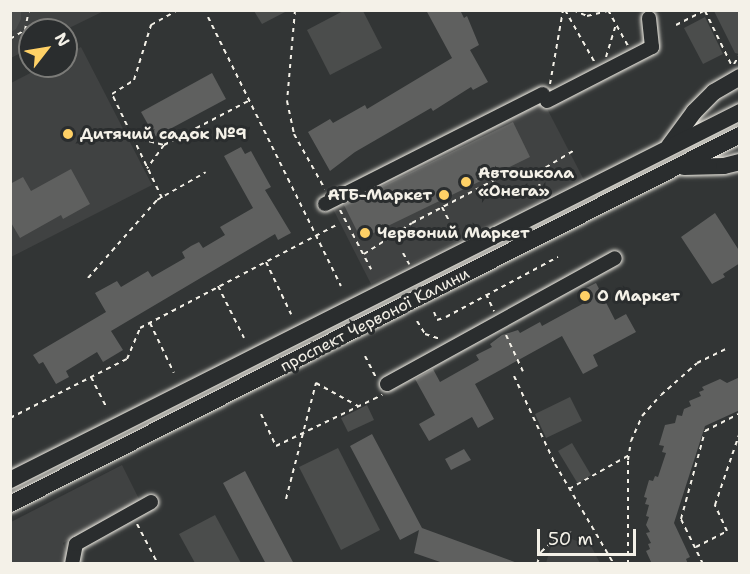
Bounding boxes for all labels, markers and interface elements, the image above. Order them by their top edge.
north arrow [18,18,78,78]
text: N [50,29,74,50]
place label: Дитячий садок №9 [80,124,247,144]
marker: Дитячий садок №9 [61,127,75,141]
place label: Автошкола «Онега» [478,163,574,201]
marker: Автошкола «Онега» [459,175,473,189]
place label: АТБ-Маркет [327,185,432,205]
marker: АТБ-Маркет [437,188,451,202]
place label: Червоний Маркет [377,223,530,243]
marker: Червоний Маркет [358,226,372,240]
street label: проспект Червоної Калини [277,264,473,376]
place label: О Маркет [597,286,680,306]
marker: О Маркет [578,289,592,303]
scale bar [540,517,639,555]
text: 50 m [548,527,593,551]

